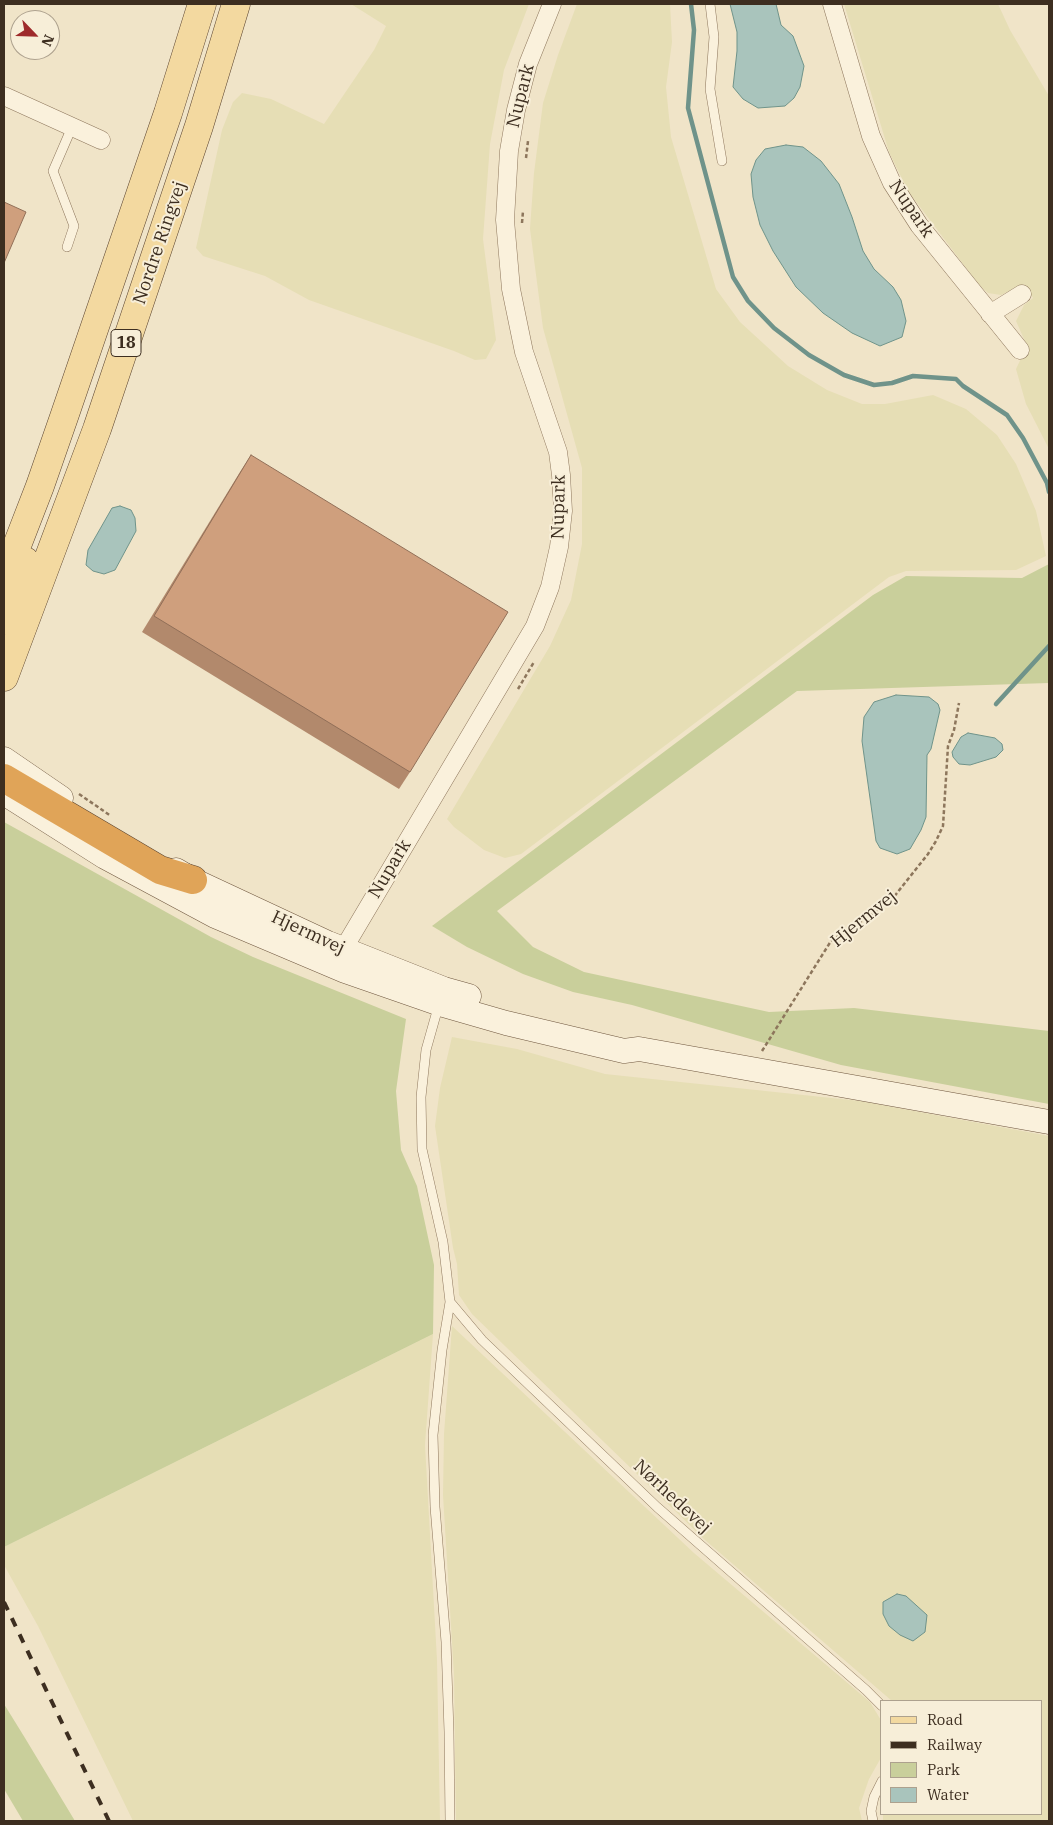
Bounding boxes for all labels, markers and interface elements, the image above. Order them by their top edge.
north arrow [10,10,60,60]
text: N [37,32,58,49]
street label: Nupark [503,62,539,130]
street label: Nupark [884,176,938,242]
street label: Nordre Ringvej [129,179,191,307]
road number: 18 [111,329,141,356]
street label: Nupark [548,474,570,540]
street label: Nupark [364,836,416,902]
street label: Hjermvej [827,886,901,952]
street label: Hjermvej [268,907,348,959]
street label: Nørhedevej [629,1456,715,1538]
legend [880,1700,1043,1815]
text: Road [927,1710,963,1729]
text: Railway [927,1735,982,1754]
text: Park [927,1760,960,1779]
text: Water [927,1785,969,1804]

